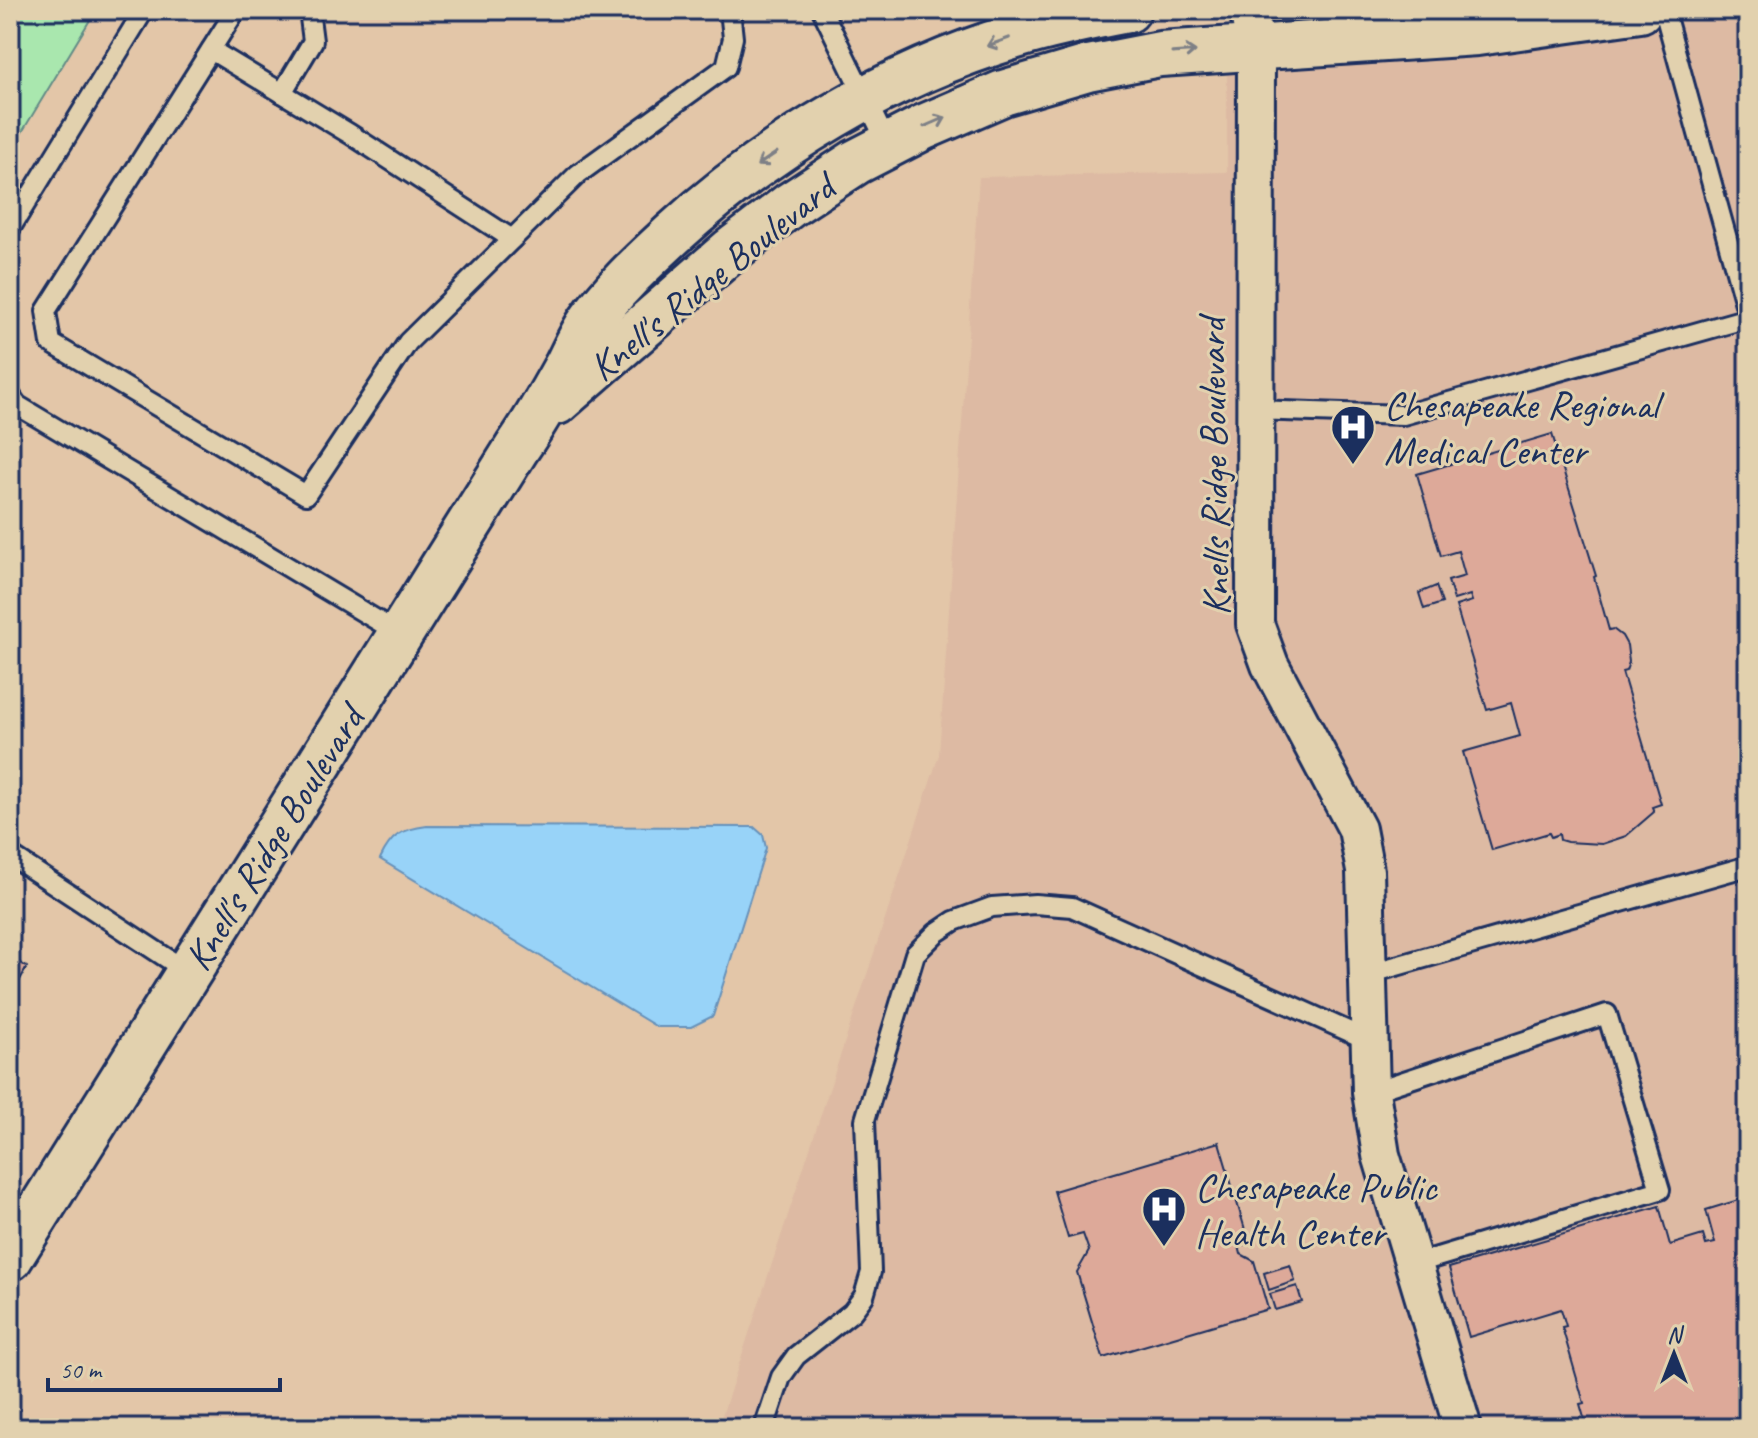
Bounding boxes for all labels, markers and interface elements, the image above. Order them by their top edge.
one-way arrow [986,36,1011,50]
one-way arrow [1170,44,1196,59]
one-way arrow [922,114,946,129]
one-way arrow [756,151,779,167]
street label: Knell's Ridge Boulevard [579,159,849,392]
street label: Knells Ridge Boulevard [1186,311,1242,616]
place label: Chesapeake Regional Medical Center [1384,380,1665,476]
hospital icon: Chesapeake Regional Medical Center [1329,403,1377,466]
street label: Knell's Ridge Boulevard [173,692,378,980]
place label: Chesapeake Public Health Center [1195,1162,1438,1258]
hospital icon: Chesapeake Public Health Center [1140,1185,1188,1248]
north arrow [1634,1314,1714,1394]
text: N [1667,1321,1684,1349]
scale bar [48,1342,280,1392]
text: 50 m [60,1355,103,1385]

